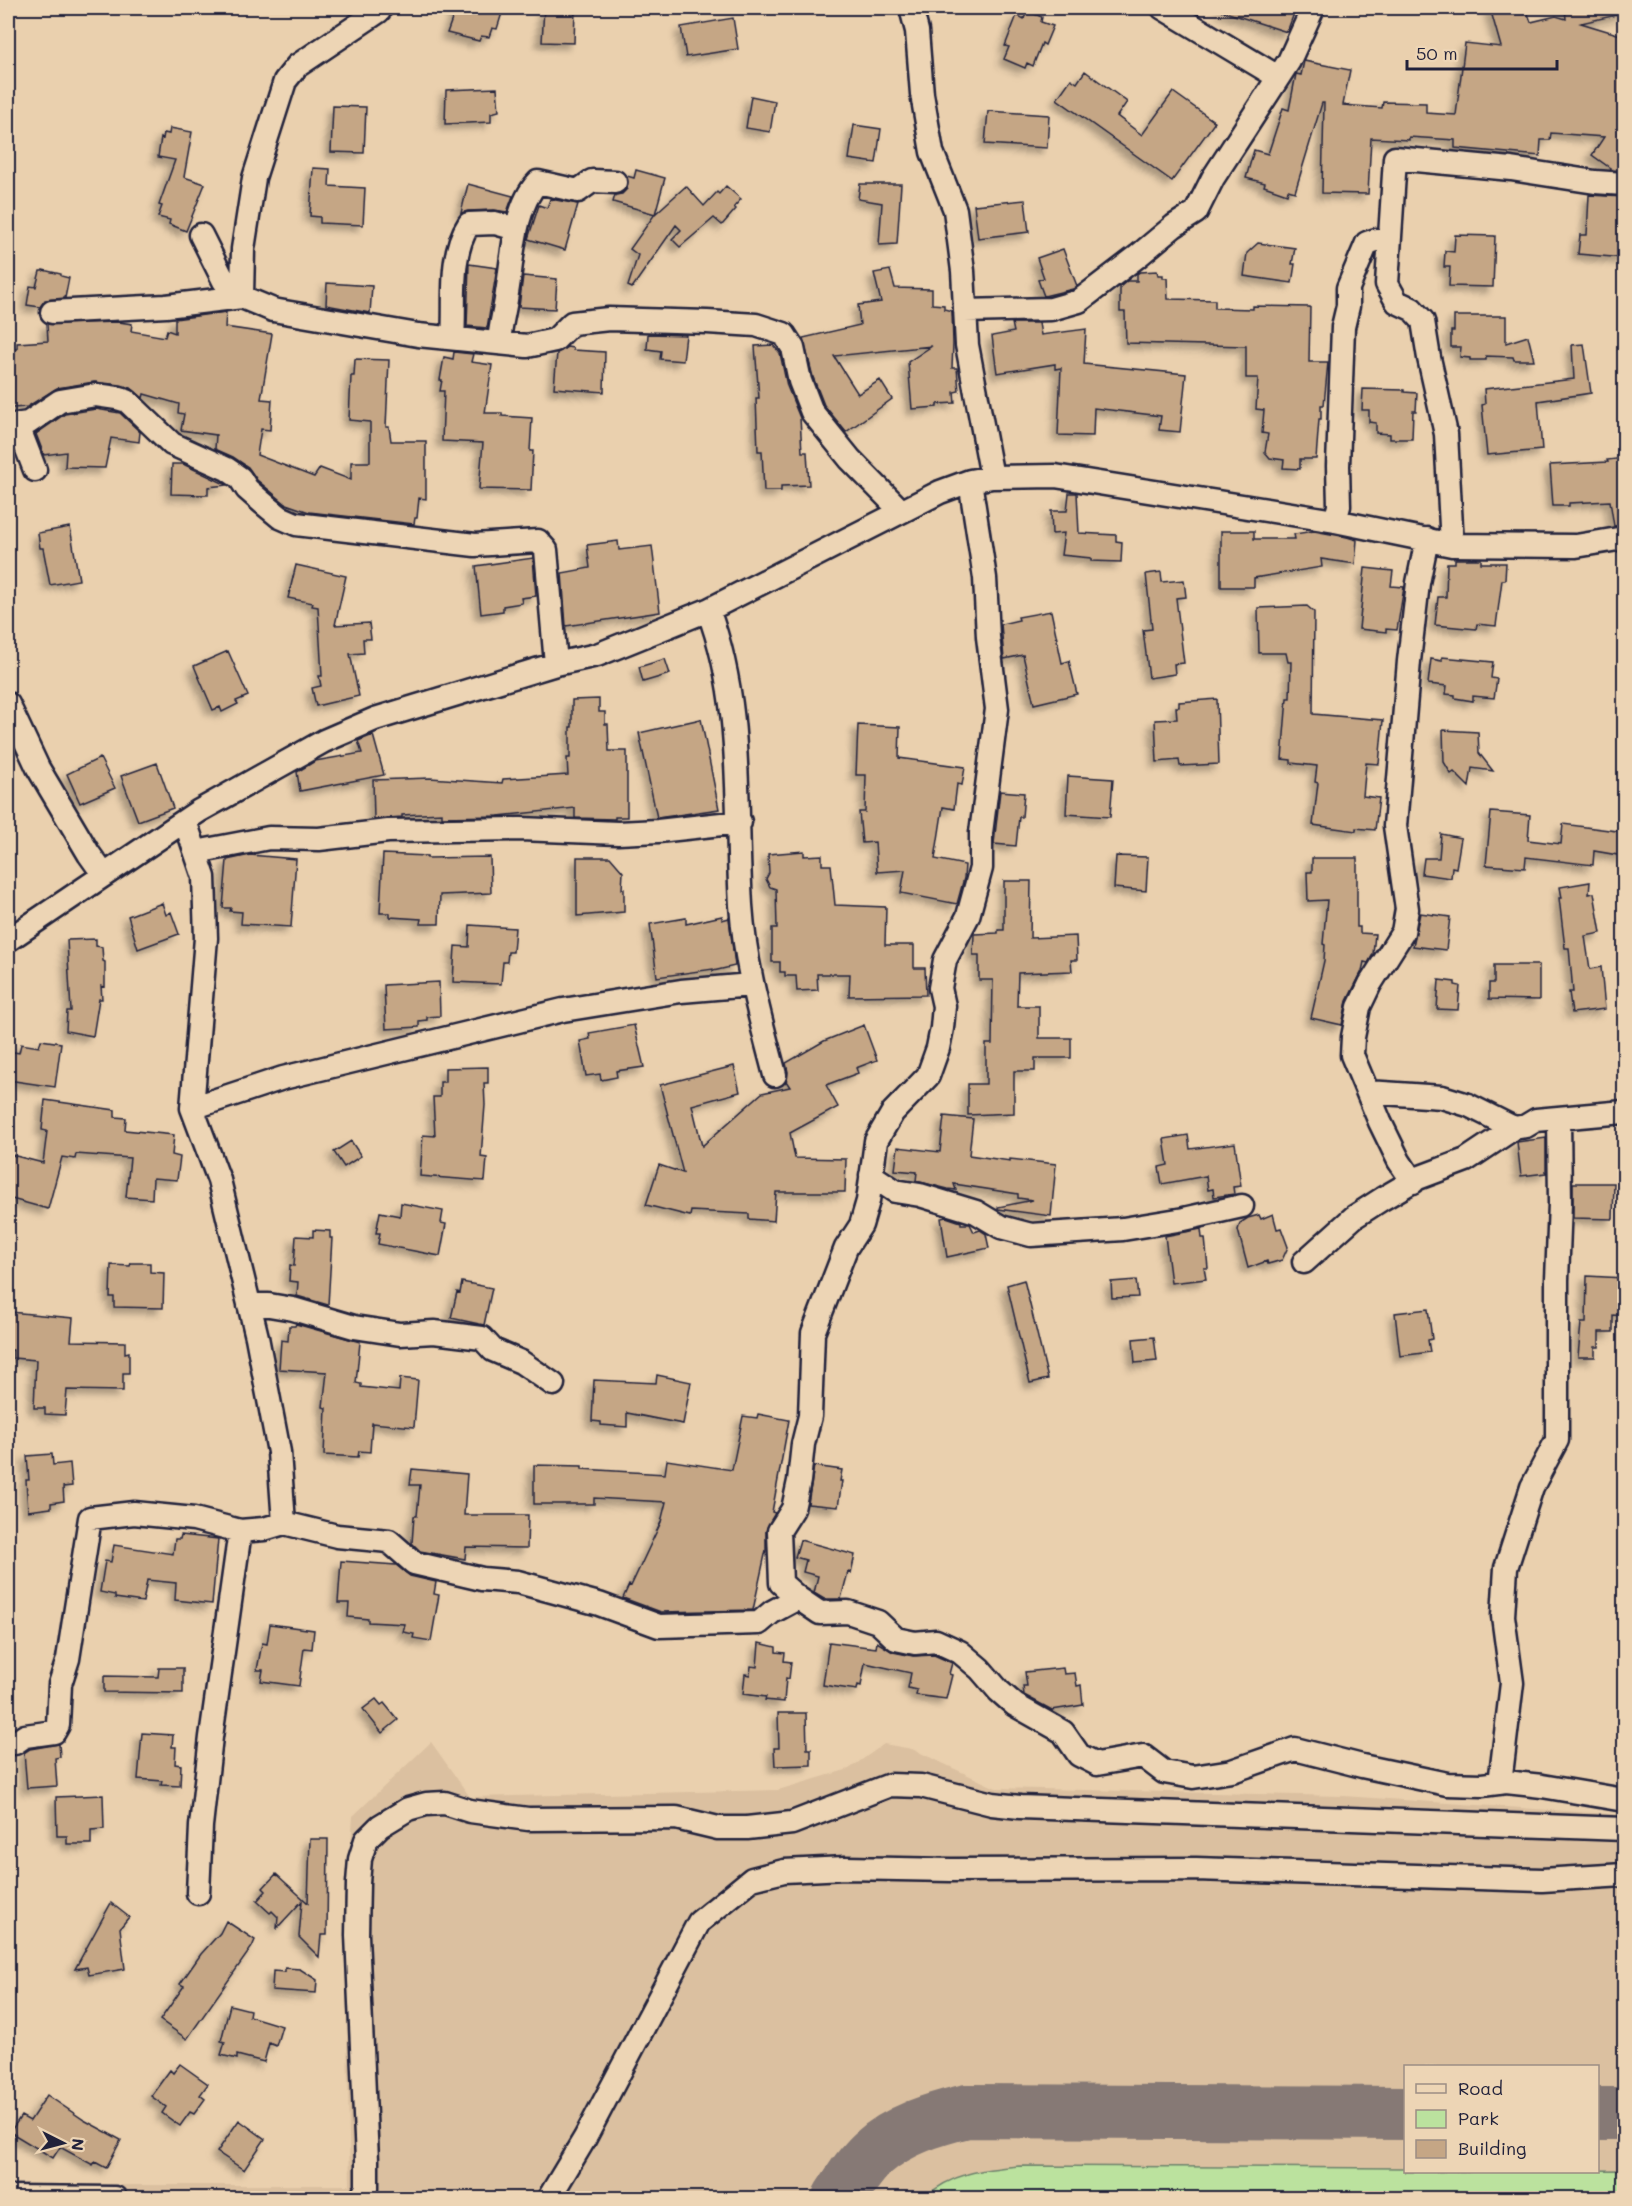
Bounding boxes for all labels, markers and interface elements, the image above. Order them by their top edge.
scale bar [1407,33,1557,71]
text: 50 m [1416,41,1458,65]
legend [1404,2065,1599,2173]
text: Road [1458,2076,1503,2100]
text: Park [1458,2106,1499,2130]
north arrow [33,2113,93,2173]
text: Building [1458,2136,1526,2160]
text: N [67,2137,89,2152]

